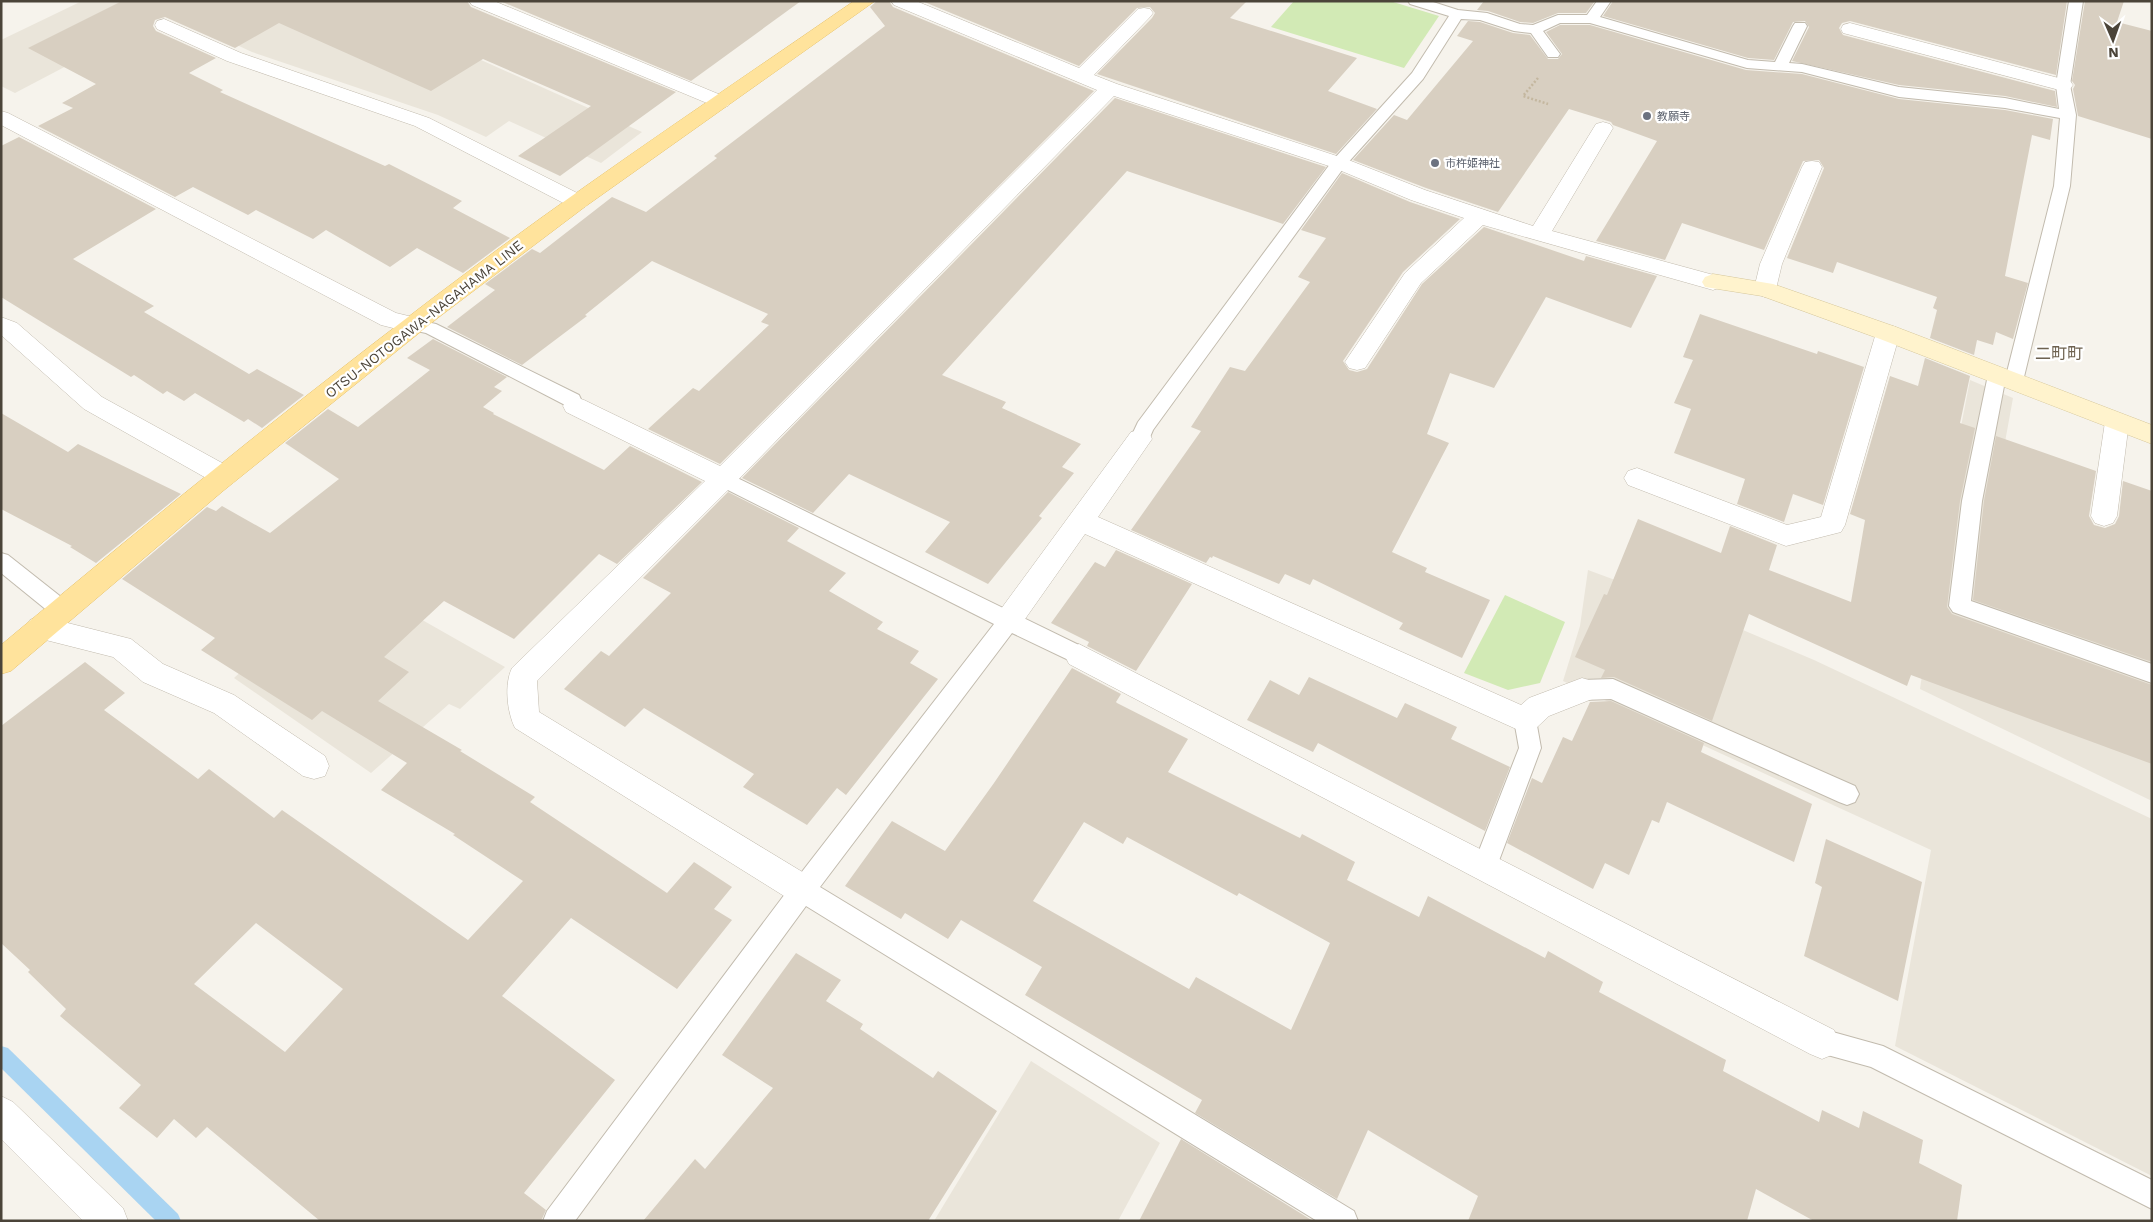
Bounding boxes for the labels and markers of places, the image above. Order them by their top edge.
marker: 教願寺 [1641,110,1653,122]
place label: 教願寺 [1657,110,1690,123]
marker: 市杵姫神社 [1429,157,1441,169]
place label: 市杵姫神社 [1445,157,1500,170]

